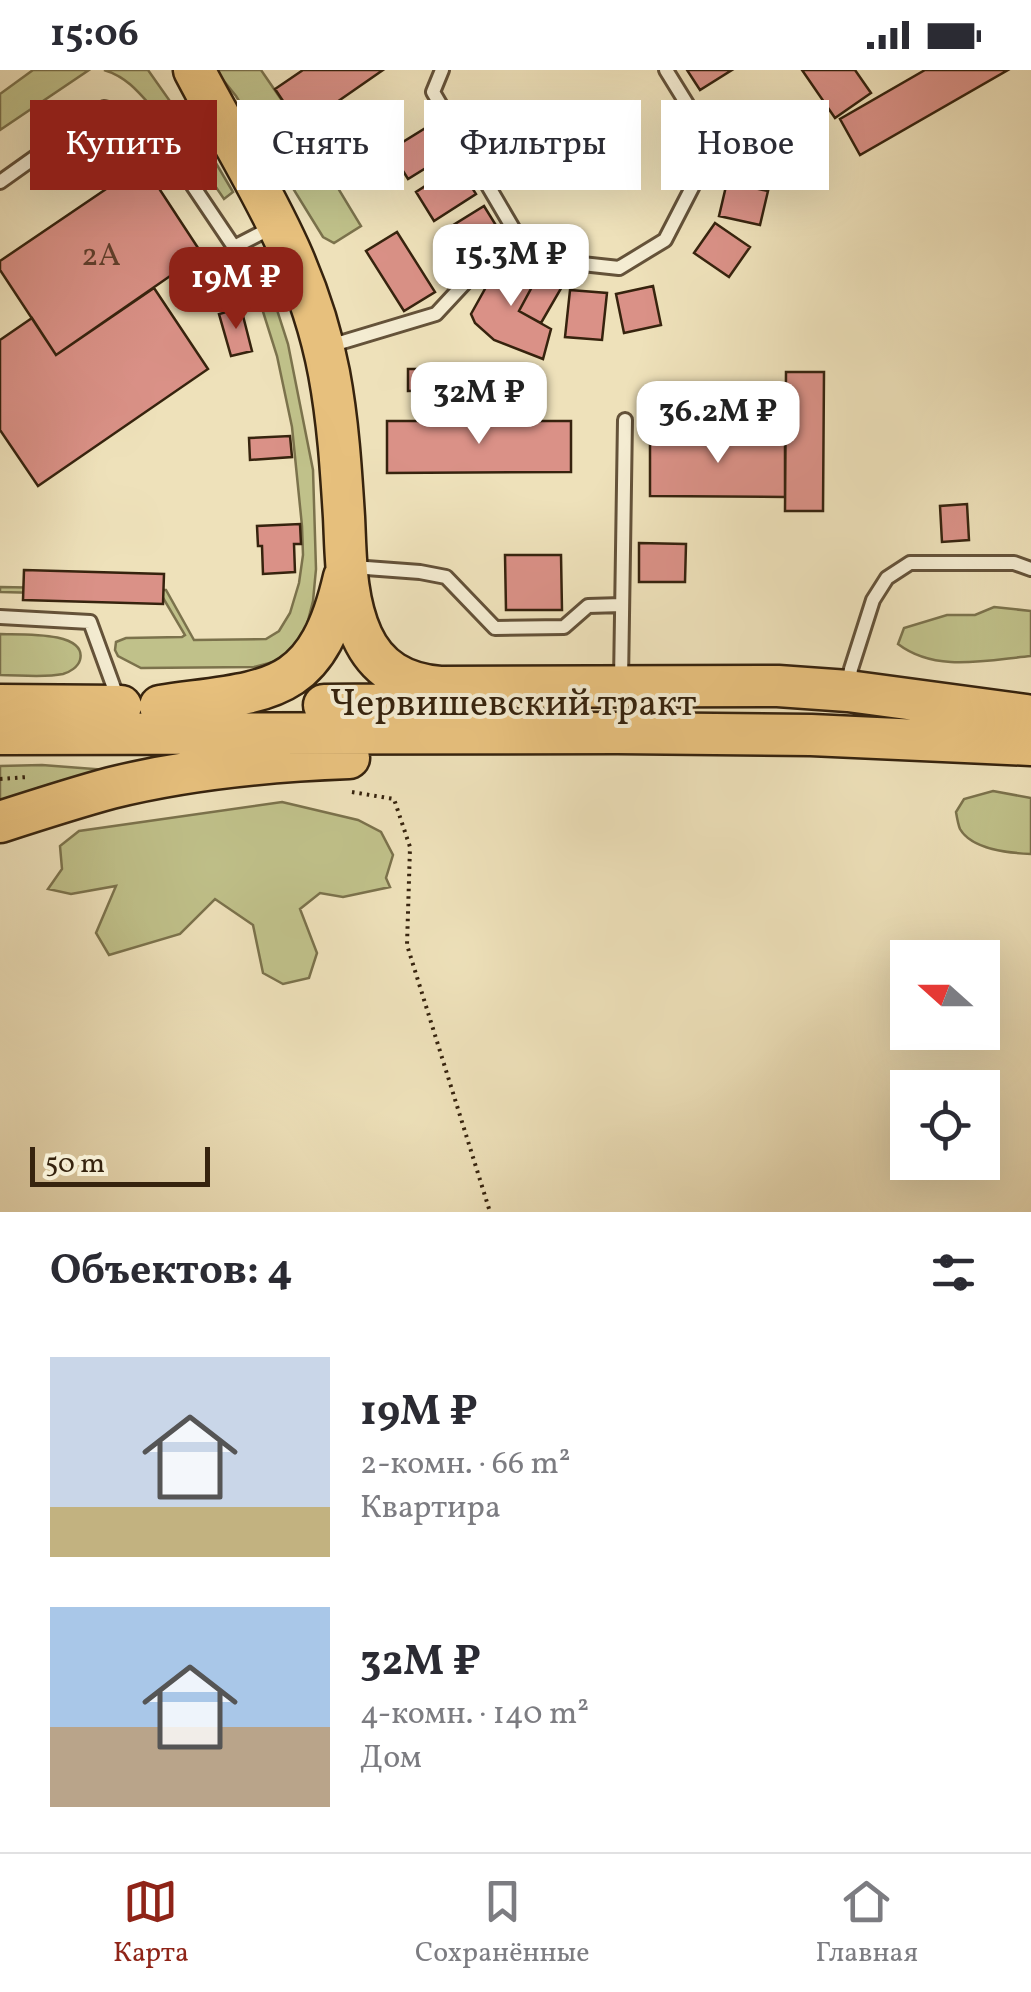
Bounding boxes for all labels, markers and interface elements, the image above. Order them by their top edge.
text: 15:06 [50,9,139,62]
chip: Купить [30,100,217,190]
chip: Снять [237,100,404,190]
chip: Фильтры [424,100,641,190]
chip: Новое [661,100,829,190]
pin: 15.3M ₽ [419,224,603,309]
text: 15.3M ₽ [455,234,567,278]
house number: 2А [81,235,121,279]
pin: 19M ₽ [166,247,306,332]
text: 19M ₽ [191,257,281,301]
pin: 32M ₽ [409,362,549,447]
text: 32M ₽ [433,372,525,416]
pin: 36.2M ₽ [626,381,810,466]
text: 36.2M ₽ [659,391,777,435]
street label: Червишевский тракт [330,679,696,732]
north arrow [890,940,1000,1050]
map controls [890,940,1000,1180]
button: locate [890,1070,1000,1180]
scale bar [30,1142,210,1186]
text: 50 m [45,1145,105,1184]
text: Объектов: 4 [50,1243,293,1302]
icon: filters [926,1245,981,1300]
text: 19M ₽ [360,1384,478,1443]
icon: home [130,1397,250,1517]
text: 2-комн. · 66 m² [360,1443,571,1487]
text: Квартира [360,1487,501,1531]
text: 32M ₽ [360,1634,481,1693]
icon: home [130,1647,250,1767]
text: 4-комн. · 140 m² [360,1693,589,1737]
text: Дом [360,1737,422,1781]
tab: Карта [113,1874,189,1973]
tab: Сохранённые [415,1874,590,1973]
tab: Главная [816,1874,918,1973]

